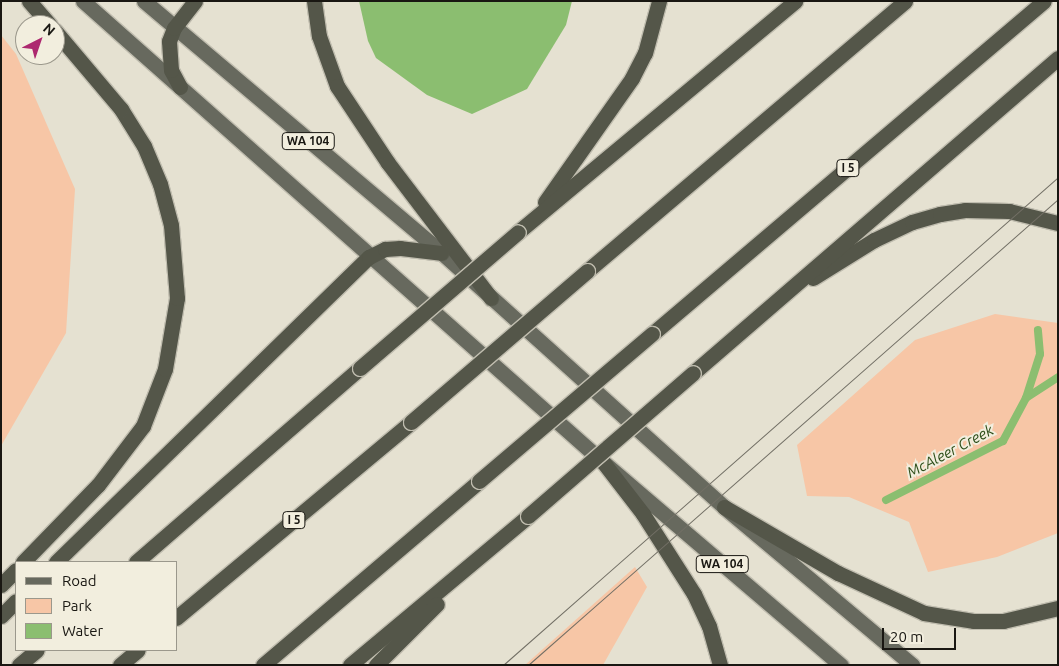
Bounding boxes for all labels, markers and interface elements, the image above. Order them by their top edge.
north arrow [15,15,65,65]
text: N [40,20,58,39]
road number: WA 104 [282,132,334,150]
road number: I 5 [836,158,860,178]
water label: McAleer Creek [904,421,996,481]
road number: I 5 [282,510,306,530]
road number: WA 104 [696,554,748,574]
legend [15,561,178,651]
text: Road [62,572,97,589]
text: Park [62,597,92,614]
scale bar [884,618,958,650]
text: Water [62,622,103,639]
text: 20 m [890,628,923,645]

